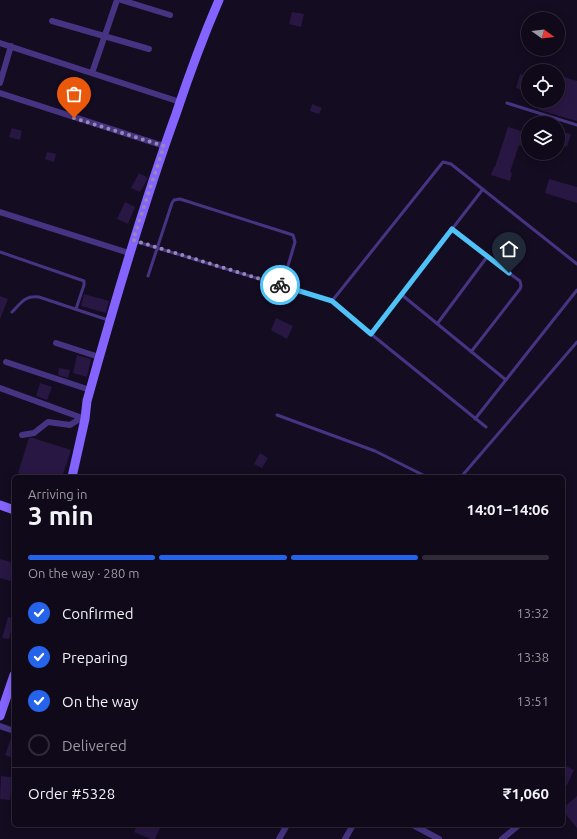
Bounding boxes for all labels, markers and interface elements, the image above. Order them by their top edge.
north arrow [521,12,565,56]
map controls [521,12,565,160]
button: locate [521,64,565,108]
pin [57,77,91,118]
icon: bag [63,83,85,105]
button: layers [521,116,565,160]
pin [492,232,526,273]
icon: home [498,238,520,260]
courier [260,265,300,305]
icon: bike [269,274,291,296]
text: Arriving in [28,487,87,501]
text: 3 min [28,501,94,530]
text: 14:01–14:06 [466,501,549,518]
text: On the way · 280 m [28,566,140,580]
icon: check [28,602,50,624]
text: Confirmed [62,605,134,622]
text: 13:32 [516,606,549,620]
icon: check [28,646,50,668]
text: Preparing [62,649,128,666]
text: 13:38 [516,650,549,664]
icon: check [28,690,50,712]
text: On the way [62,693,138,710]
text: 13:51 [516,694,549,708]
text: Delivered [62,737,127,754]
text: Order #5328 [28,785,115,802]
text: ₹1,060 [503,785,549,802]

